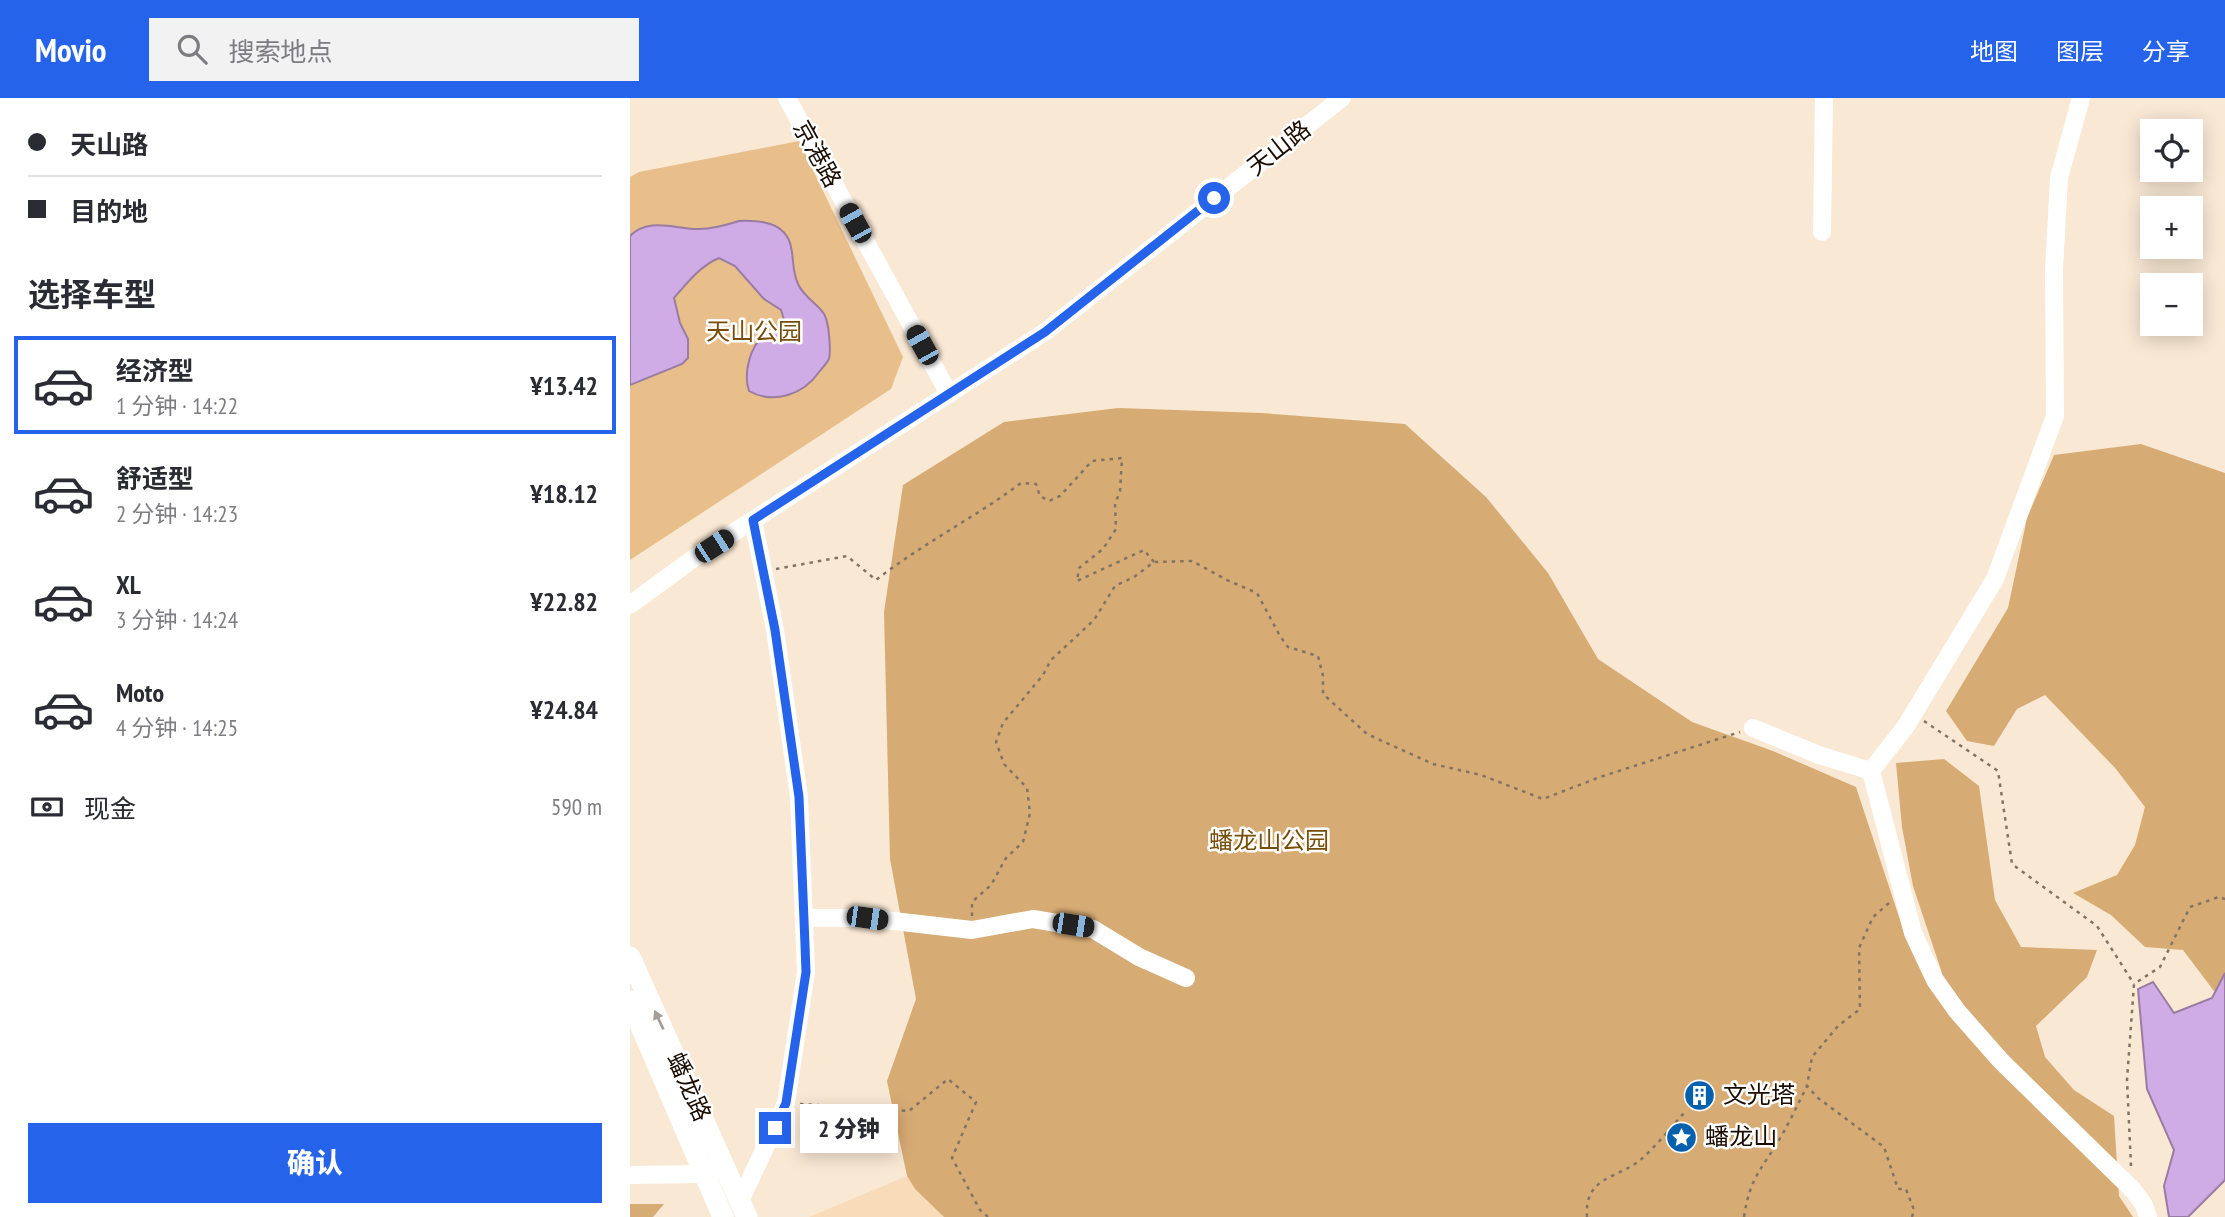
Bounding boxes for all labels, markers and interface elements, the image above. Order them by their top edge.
search box [149,18,639,81]
text: Movio [35,28,107,71]
icon: search [173,30,211,68]
text: 搜索地点 [229,35,333,68]
text: 地图 [1970,36,2018,67]
text: 图层 [2056,36,2104,67]
text: 分享 [2142,36,2190,67]
street label: 天山路 [1241,113,1317,182]
street label: 京港路 [786,115,848,193]
map controls [2140,119,2203,336]
button: locate [2140,119,2203,182]
text: 天山路 [70,128,148,161]
route start [1198,182,1230,214]
text: 目的地 [70,195,148,228]
button: + [2140,196,2203,259]
car [836,200,875,246]
text: 选择车型 [28,273,156,315]
button: − [2140,273,2203,336]
park label: 天山公园 [706,316,802,347]
car [903,322,942,368]
icon: car [32,354,95,417]
text: 经济型 [116,354,194,387]
text: ¥13.42 [530,369,598,402]
text: 1 分钟 · 14:22 [116,391,238,420]
icon: car [32,462,95,525]
text: 舒适型 [116,462,194,495]
text: ¥18.12 [530,477,598,510]
text: 2 分钟 · 14:23 [116,499,238,528]
car [691,526,738,566]
text: XL [116,568,141,601]
icon: car [32,570,95,633]
text: ¥22.82 [530,585,598,618]
text: 3 分钟 · 14:24 [116,605,238,634]
text: Moto [116,676,164,709]
icon: car [32,678,95,741]
text: ¥24.84 [530,693,598,726]
text: 4 分钟 · 14:25 [116,713,238,742]
icon: cash [28,788,66,826]
text: 现金 [84,792,136,825]
text: 590 m [551,792,602,821]
park label: 蟠龙山公园 [1209,825,1329,856]
car [845,905,890,931]
car [1051,911,1096,939]
one-way arrow [653,1010,665,1030]
street label: 蟠龙路 [661,1048,718,1126]
building icon: 文光塔 [1683,1078,1717,1112]
place label: 文光塔 [1723,1079,1795,1110]
callout: 2 分钟 [800,1104,898,1152]
route end [759,1112,791,1144]
text: 2 分钟 [818,1114,880,1143]
place icon: 蟠龙山 [1665,1120,1699,1154]
place label: 蟠龙山 [1705,1121,1777,1152]
button: 确认 [28,1123,602,1203]

